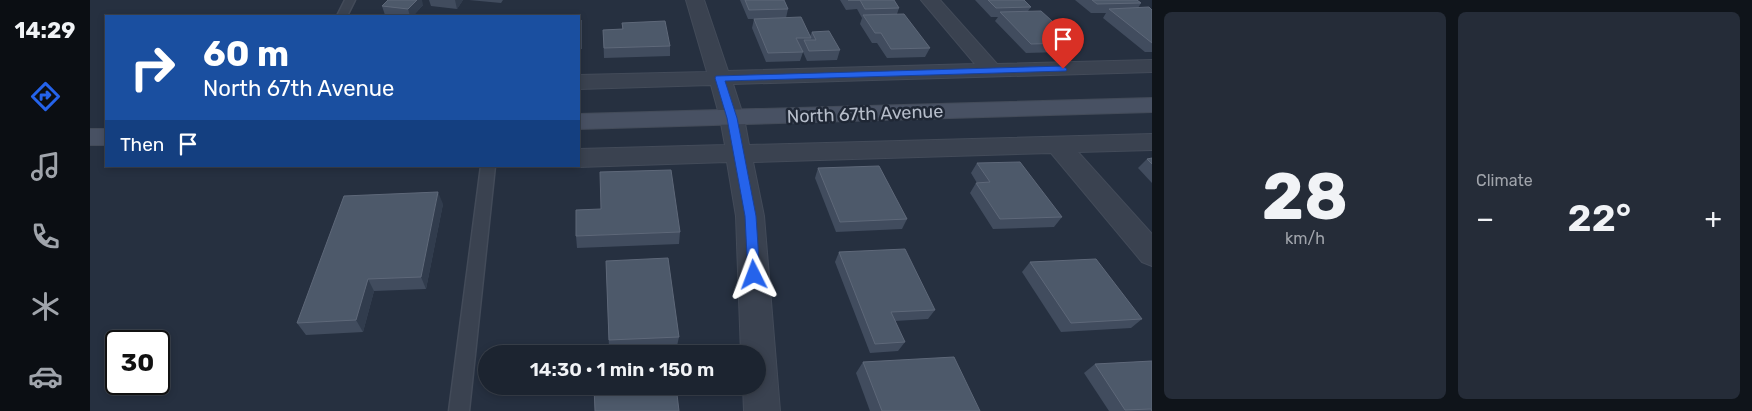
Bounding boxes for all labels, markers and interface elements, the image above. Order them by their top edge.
text: 14:29 [15,17,75,44]
pin [1042,18,1084,69]
icon: arrive [1049,25,1077,53]
text: 60 m [203,33,289,75]
icon: right [120,35,185,100]
text: North 67th Avenue [203,75,394,102]
icon: directions [28,79,63,114]
street label: North 67th Avenue [786,100,944,128]
icon: arrive [174,130,202,158]
text: Then [120,133,164,156]
icon: music [28,149,63,184]
text: 28 [1262,158,1348,235]
text: Climate [1476,171,1533,190]
text: 22° [1568,195,1631,241]
text: − [1476,202,1494,235]
text: + [1705,202,1722,235]
icon: phone [28,219,63,254]
text: km/h [1285,229,1325,248]
position arrow [727,248,779,300]
icon: climate [28,289,63,324]
speed limit sign: 30 [105,330,170,395]
text: 14:30 · 1 min · 150 m [530,358,714,381]
icon: car [28,359,63,394]

